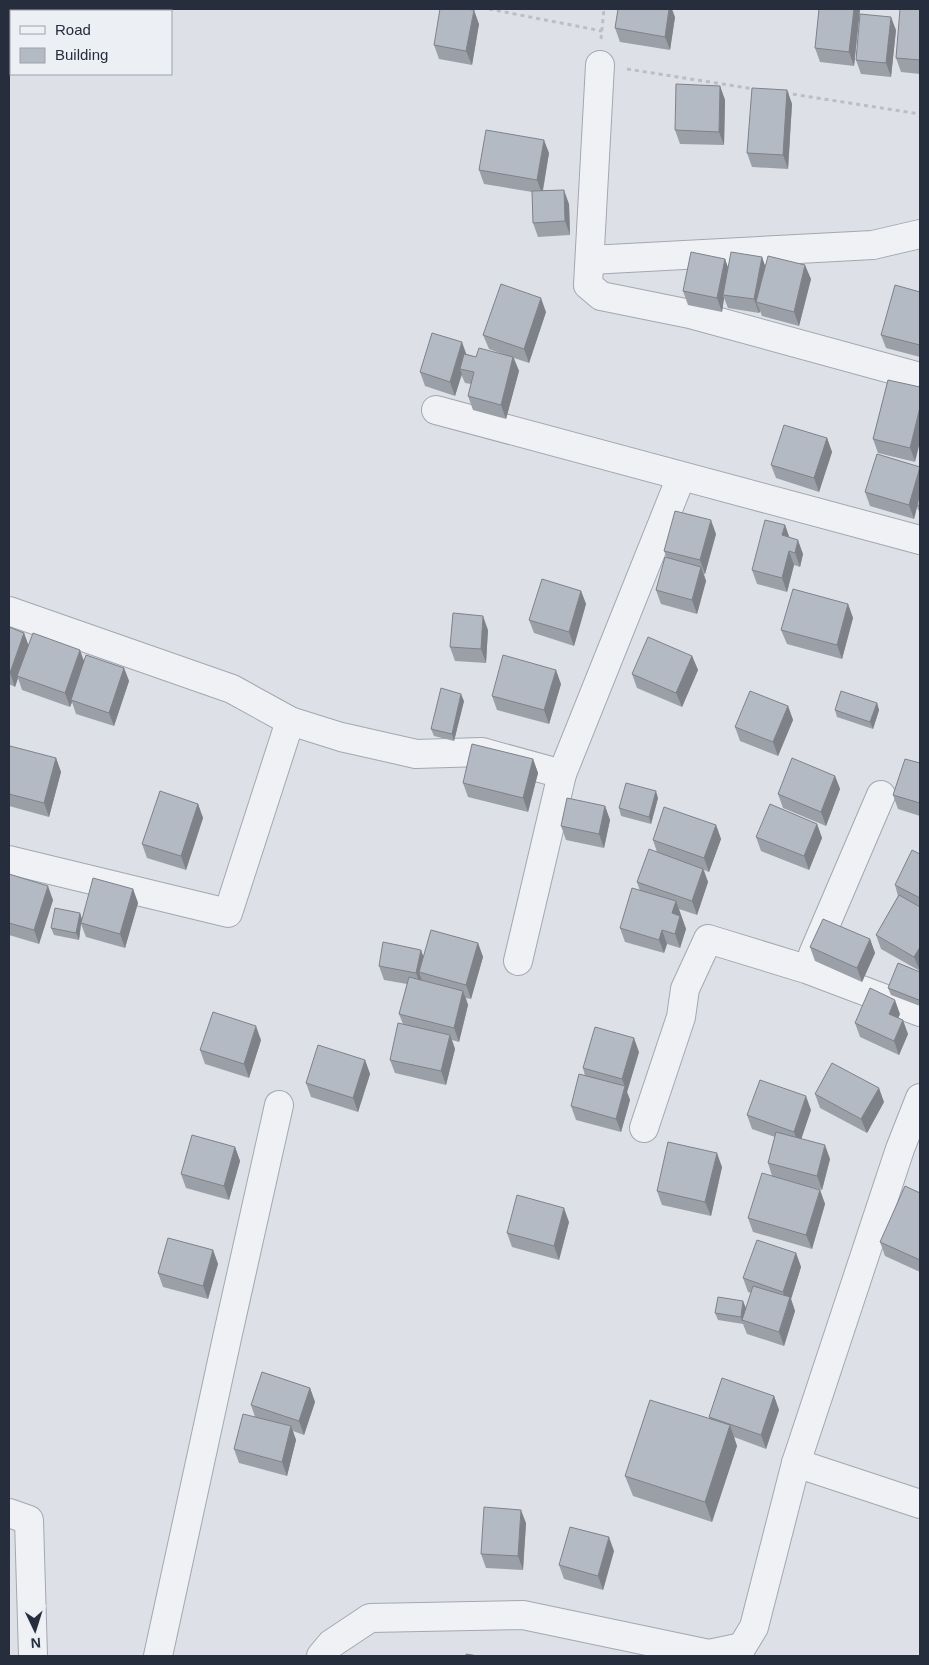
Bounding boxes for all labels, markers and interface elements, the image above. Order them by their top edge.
legend [10,10,172,75]
text: Road [55,21,91,38]
text: Building [55,46,108,63]
north arrow [10,1605,60,1655]
text: N [30,1635,42,1651]

